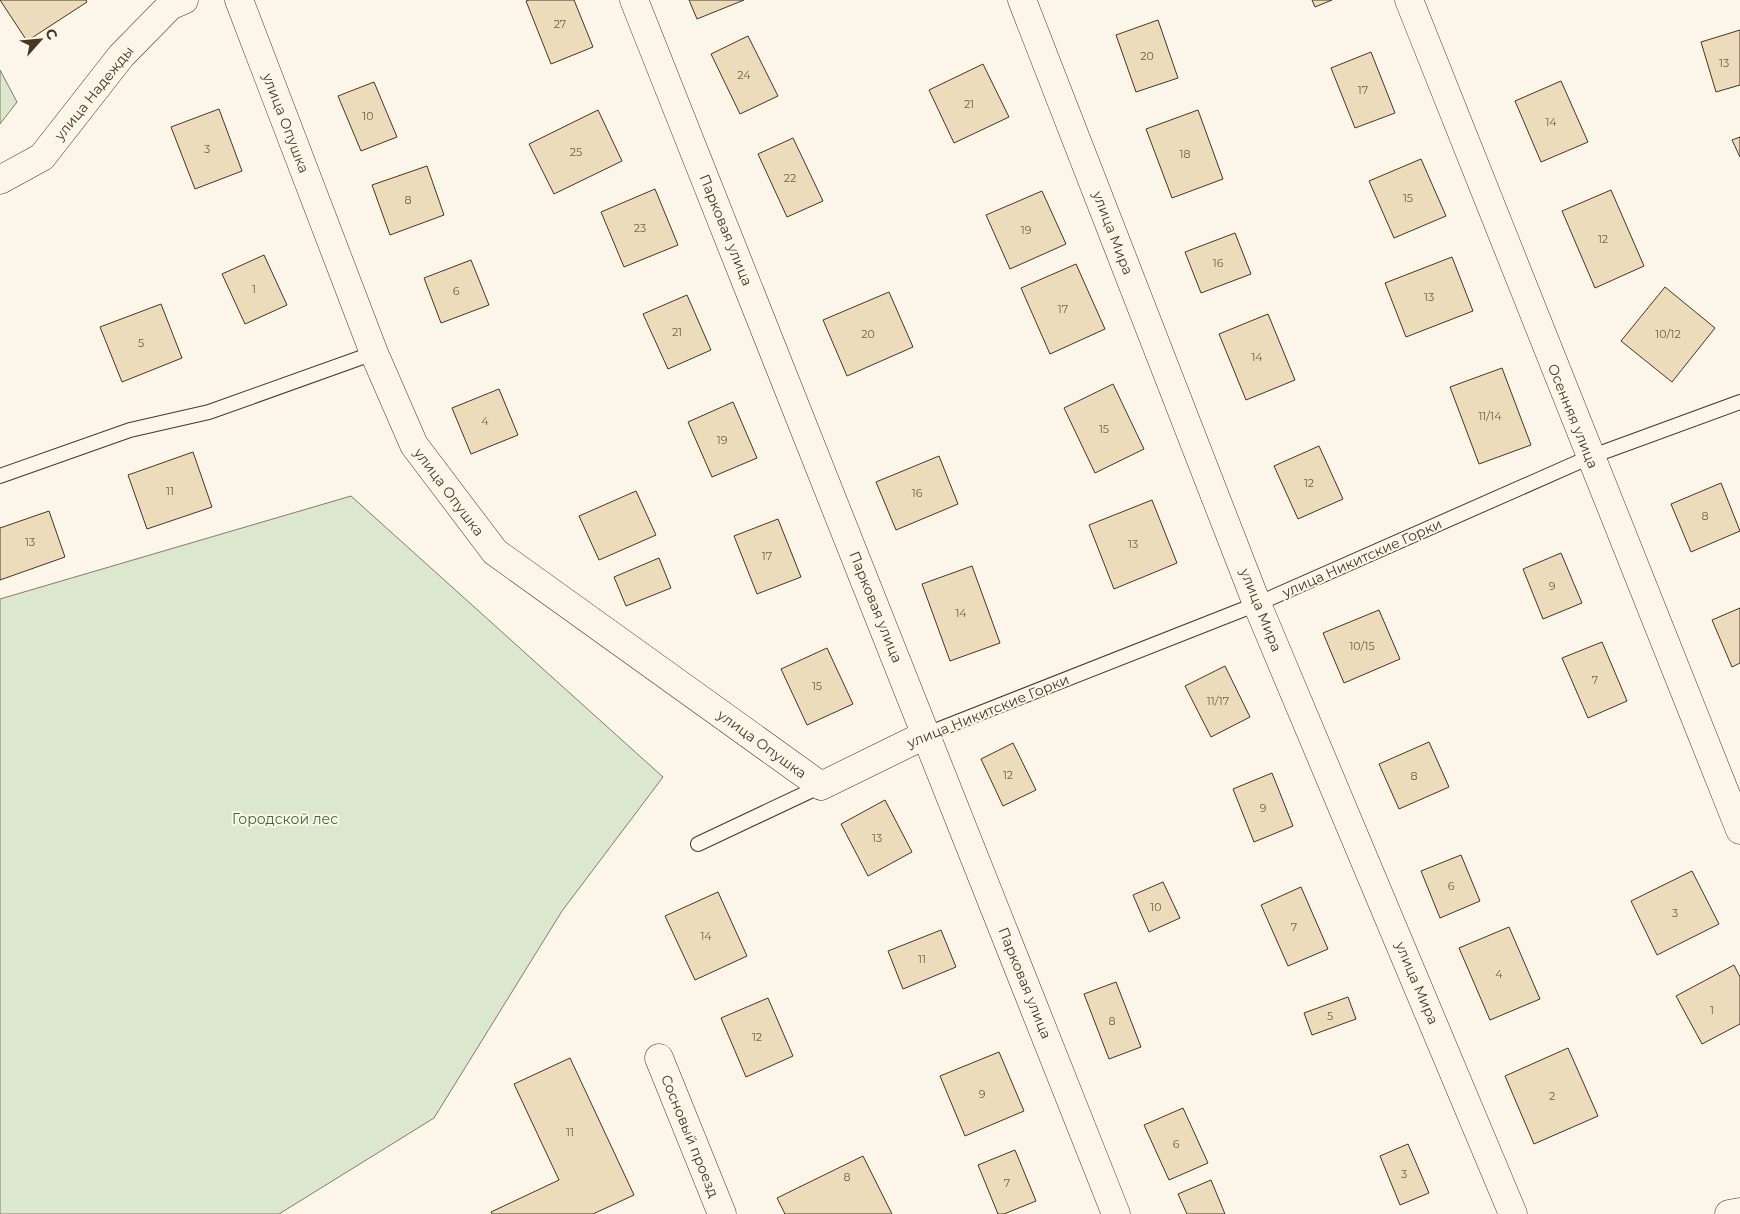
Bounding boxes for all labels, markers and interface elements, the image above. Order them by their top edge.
north arrow [15,15,65,65]
house number: 27 [554,17,566,31]
text: С [41,25,62,43]
street label: улица Надежды [50,42,138,145]
house number: 20 [1140,49,1154,63]
house number: 13 [1719,56,1729,70]
house number: 24 [737,68,751,82]
street label: улица Опушка [258,70,313,176]
house number: 17 [1358,83,1368,97]
house number: 21 [964,97,974,111]
house number: 10 [362,109,374,123]
house number: 14 [1545,115,1557,129]
house number: 3 [204,142,210,156]
house number: 25 [570,145,582,159]
house number: 18 [1180,147,1191,161]
house number: 22 [784,171,796,185]
street label: Парковая улица [695,172,757,288]
street label: улица Мира [1088,188,1137,277]
house number: 15 [1403,191,1413,205]
house number: 8 [404,193,412,207]
house number: 23 [634,221,646,235]
house number: 19 [1021,223,1032,237]
house number: 12 [1598,232,1608,246]
house number: 16 [1213,256,1224,270]
house number: 1 [252,282,256,296]
house number: 6 [453,284,460,298]
house number: 13 [1424,290,1434,304]
house number: 17 [1058,302,1068,316]
house number: 21 [672,325,682,339]
house number: 20 [861,327,875,341]
house number: 10/12 [1655,327,1681,341]
house number: 5 [138,336,144,350]
house number: 14 [1251,350,1263,364]
street label: Осенняя улица [1544,361,1602,471]
house number: 11/14 [1478,409,1502,423]
house number: 4 [481,414,489,428]
house number: 15 [1099,422,1109,436]
house number: 19 [717,433,728,447]
street label: улица Опушка [409,444,488,540]
house number: 12 [1304,476,1314,490]
house number: 11 [166,484,174,498]
house number: 16 [912,486,923,500]
house number: 8 [1701,509,1709,523]
street label: улица Никитские Горки [1278,515,1445,602]
house number: 13 [25,535,35,549]
house number: 13 [1128,537,1138,551]
house number: 17 [762,549,772,563]
street label: Парковая улица [845,549,907,665]
street label: улица Мира [1236,565,1286,654]
house number: 9 [1549,579,1556,593]
house number: 14 [955,606,967,620]
house number: 10/15 [1349,639,1375,653]
street label: улица Никитские Горки [903,670,1072,752]
house number: 7 [1592,673,1598,687]
house number: 15 [812,679,822,693]
house number: 11/17 [1207,694,1229,708]
street label: улица Опушка [713,705,810,782]
house number: 12 [1003,768,1013,782]
house number: 8 [1410,769,1418,783]
house number: 9 [1260,801,1267,815]
park label: Городской лес [232,810,338,828]
house number: 13 [872,831,882,845]
house number: 6 [1448,879,1455,893]
house number: 10 [1150,900,1162,914]
house number: 3 [1672,906,1678,920]
house number: 7 [1291,920,1297,934]
street label: Парковая улица [994,925,1056,1041]
house number: 14 [700,929,712,943]
street label: улица Мира [1391,938,1443,1027]
house number: 11 [918,952,926,966]
house number: 4 [1495,967,1503,981]
house number: 1 [1710,1003,1714,1017]
house number: 5 [1327,1009,1333,1023]
house number: 8 [1108,1014,1116,1028]
house number: 12 [752,1030,762,1044]
street label: Сосновый проезд [657,1072,723,1200]
house number: 9 [979,1087,986,1101]
house number: 2 [1549,1089,1555,1103]
house number: 11 [566,1125,574,1139]
house number: 6 [1173,1137,1180,1151]
house number: 3 [1401,1167,1407,1181]
house number: 8 [843,1170,851,1184]
house number: 7 [1004,1176,1010,1190]

